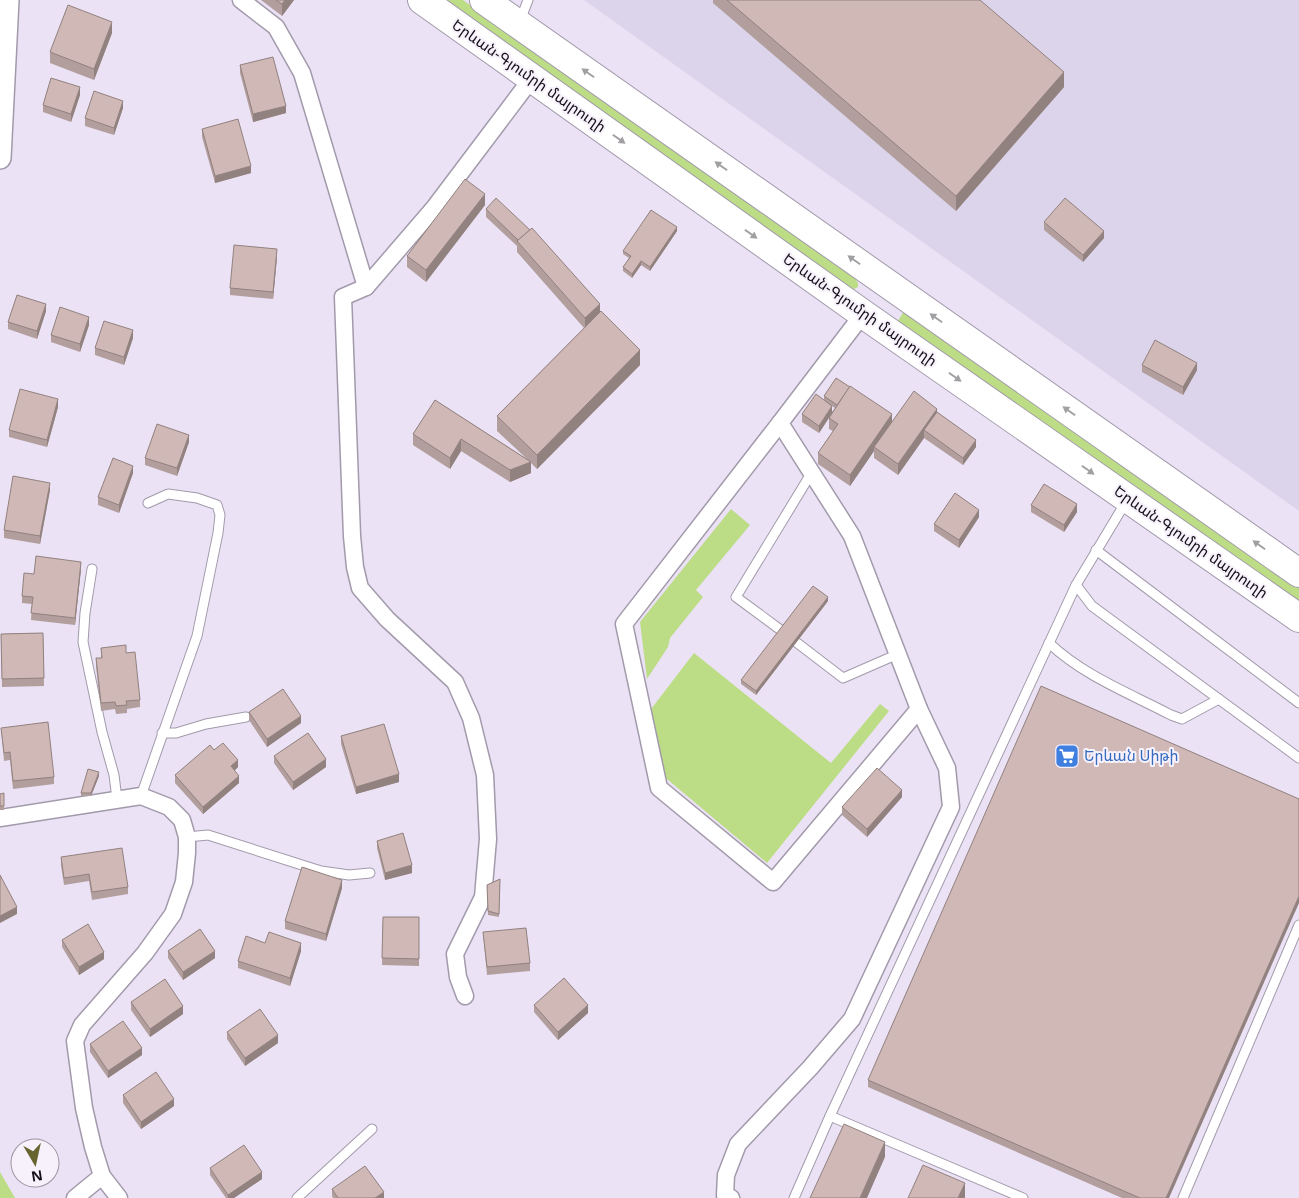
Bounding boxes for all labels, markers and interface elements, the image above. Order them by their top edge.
street label: Երևան-Գյումրի մայրուղի [449,14,611,136]
one-way arrow [581,68,595,78]
one-way arrow [612,134,625,144]
one-way arrow [714,161,728,171]
one-way arrow [744,228,757,239]
street label: Երևան-Գյումրի մայրուղի [780,248,942,370]
one-way arrow [847,255,861,265]
one-way arrow [929,313,943,323]
one-way arrow [948,372,962,382]
one-way arrow [1062,406,1076,416]
one-way arrow [1081,465,1095,475]
street label: Երևան-Գյումրի մայրուղի [1111,480,1273,602]
one-way arrow [1252,540,1266,550]
supermarket icon: Երևան Սիթի [1054,743,1080,769]
place label: Երևան Սիթի [1084,745,1178,765]
north arrow [10,1138,60,1188]
text: N [30,1166,44,1187]

